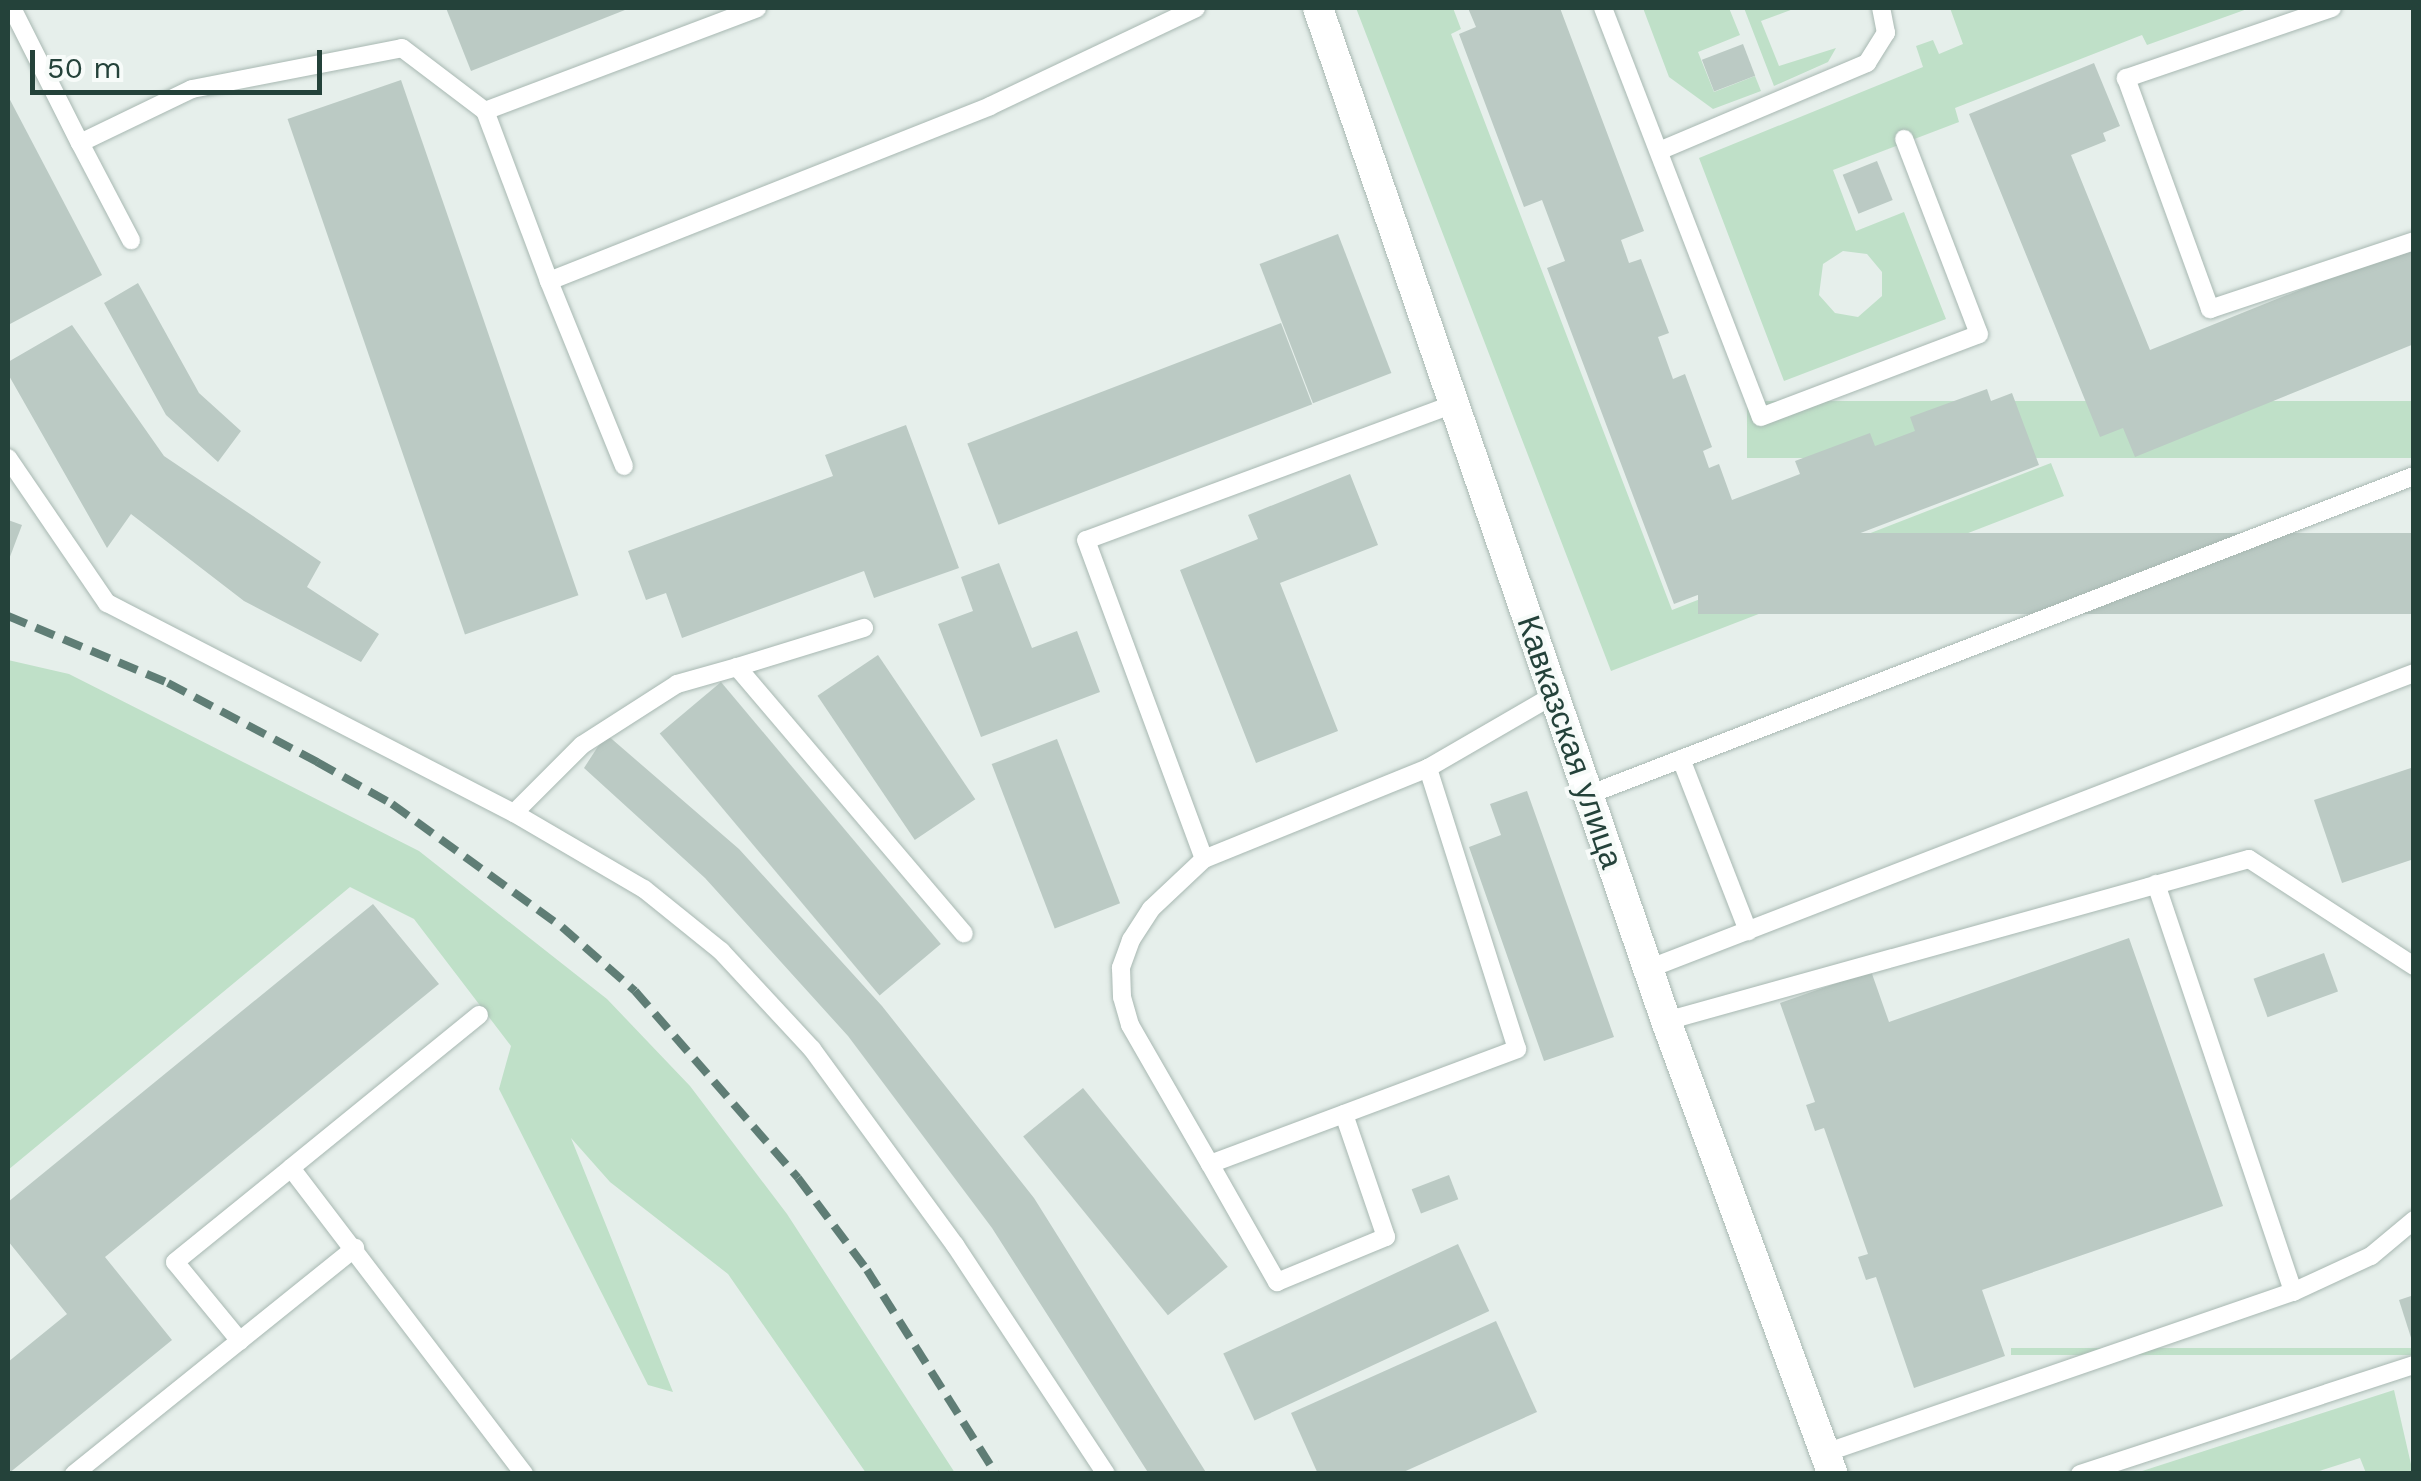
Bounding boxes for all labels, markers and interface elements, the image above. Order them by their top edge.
scale bar [35,30,328,92]
text: 50 m [47,50,122,85]
street label: Кавказская улица [1509,611,1631,873]

